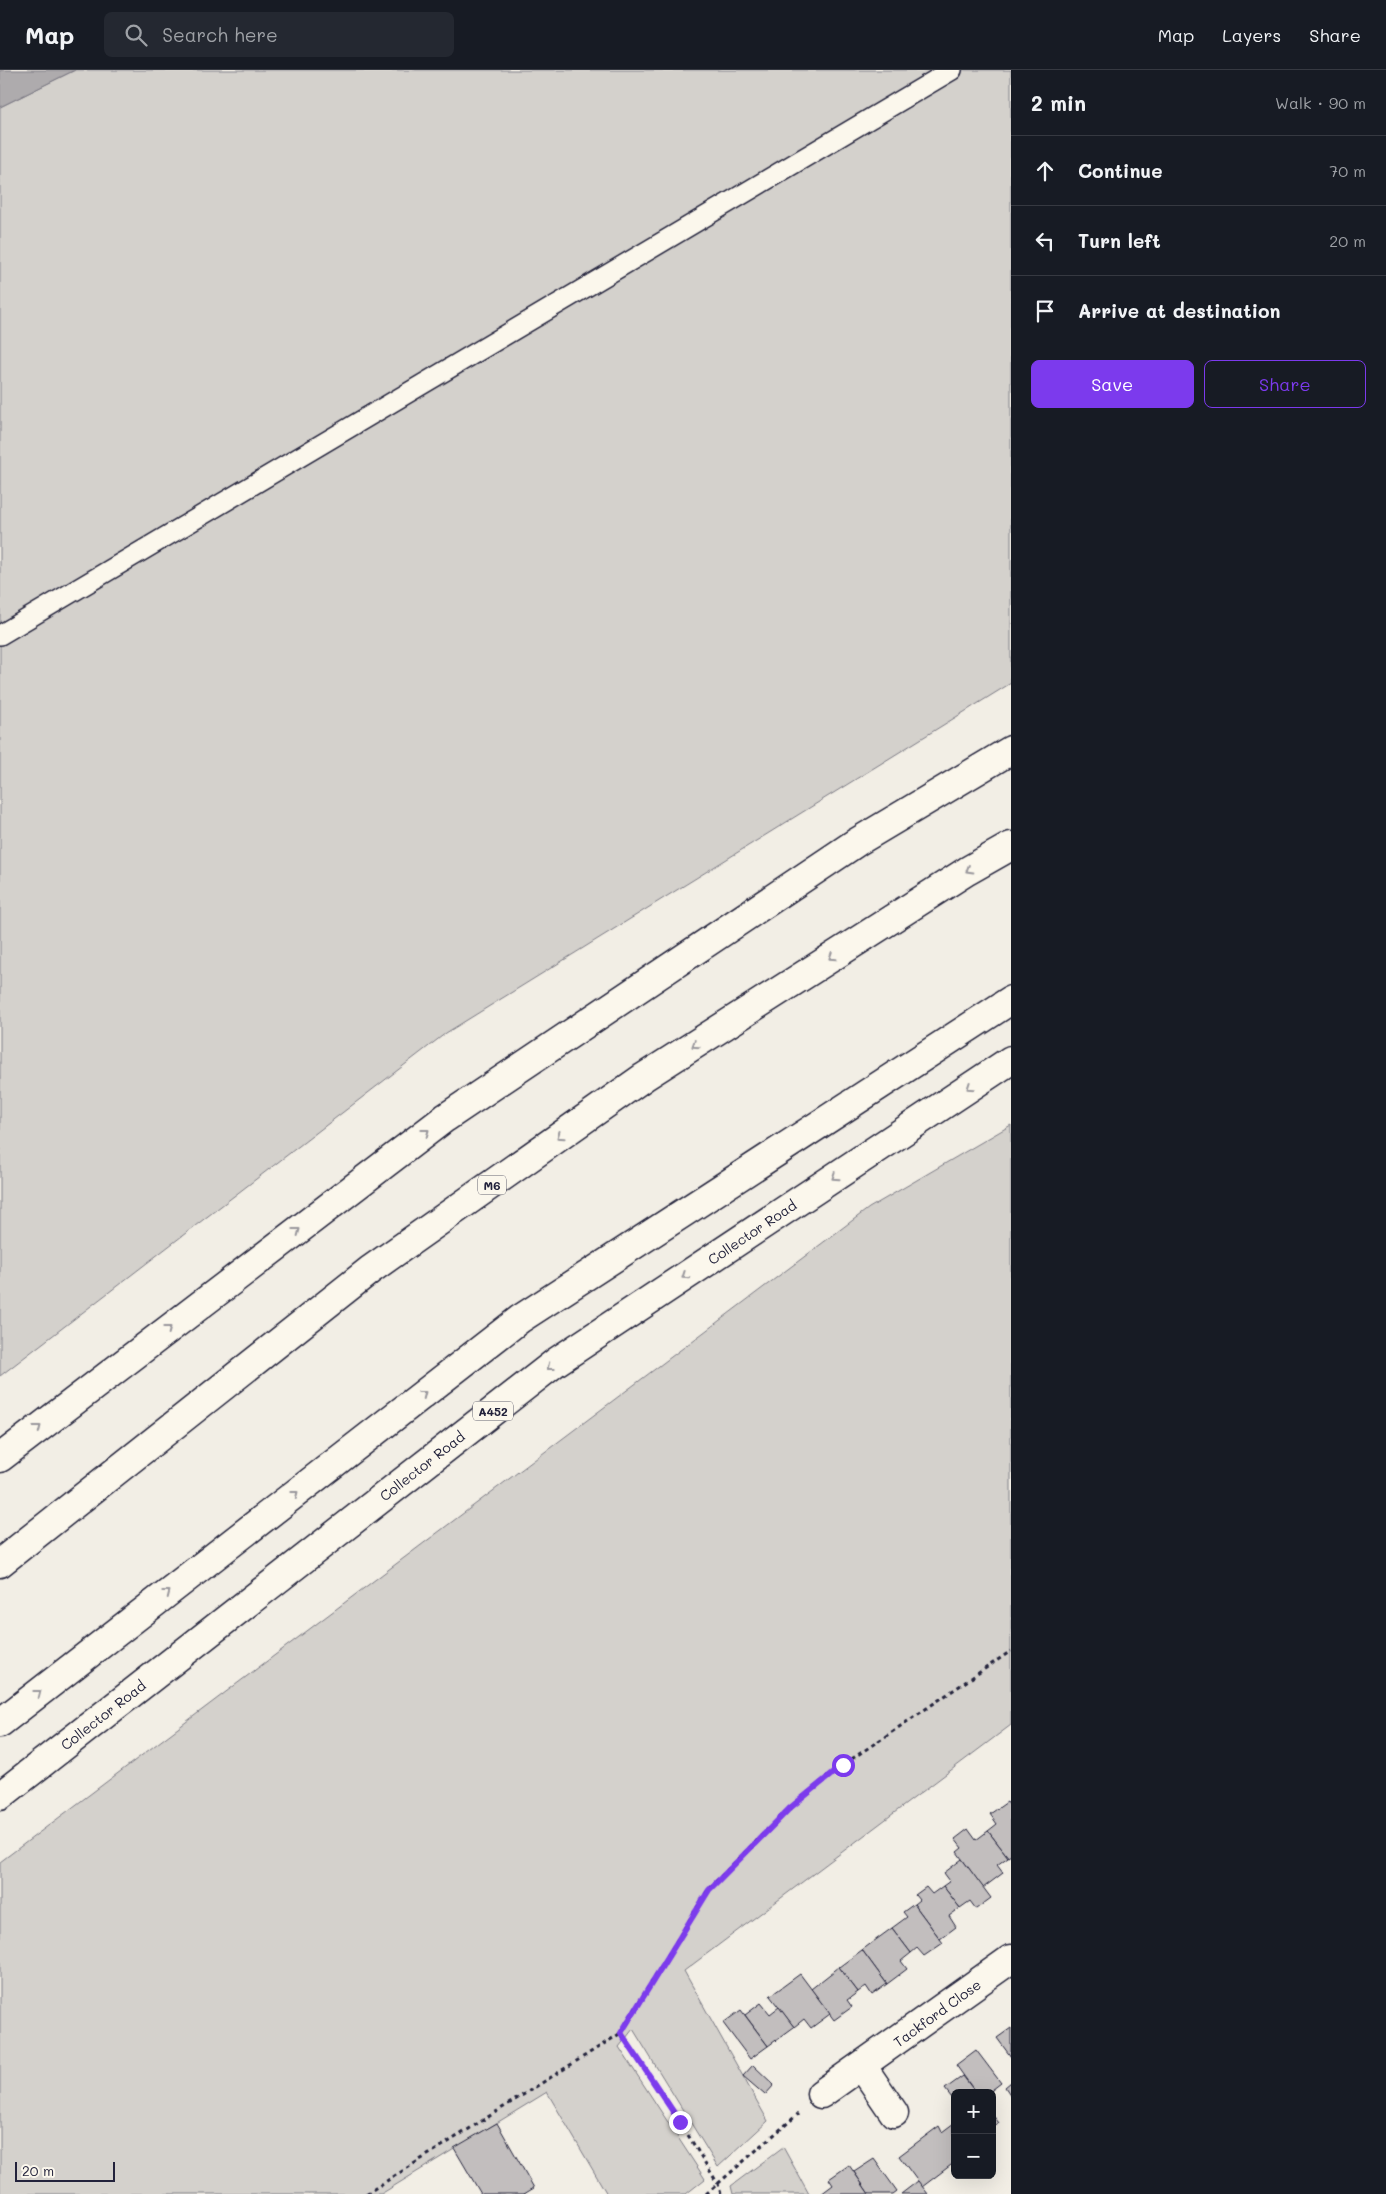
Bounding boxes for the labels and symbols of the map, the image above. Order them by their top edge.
one-way arrow [965,863,974,873]
one-way arrow [828,951,837,961]
one-way arrow [691,1039,700,1048]
one-way arrow [967,1081,976,1090]
one-way arrow [420,1130,429,1138]
one-way arrow [557,1130,566,1139]
one-way arrow [831,1171,841,1180]
road number: M6 [478,1176,506,1194]
street label: Collector Road [704,1195,800,1269]
one-way arrow [291,1228,300,1236]
one-way arrow [681,1270,691,1279]
one-way arrow [162,1326,172,1335]
one-way arrow [547,1361,556,1369]
one-way arrow [418,1390,427,1399]
road number: A452 [473,1402,513,1420]
one-way arrow [33,1424,42,1433]
street label: Collector Road [376,1427,469,1505]
one-way arrow [289,1491,298,1499]
one-way arrow [161,1591,170,1599]
street label: Collector Road [57,1676,150,1754]
one-way arrow [33,1690,42,1699]
route start [832,1754,855,1777]
street label: Tackford Close [890,1975,984,2051]
route end [669,2111,692,2134]
scale bar [15,2159,115,2182]

